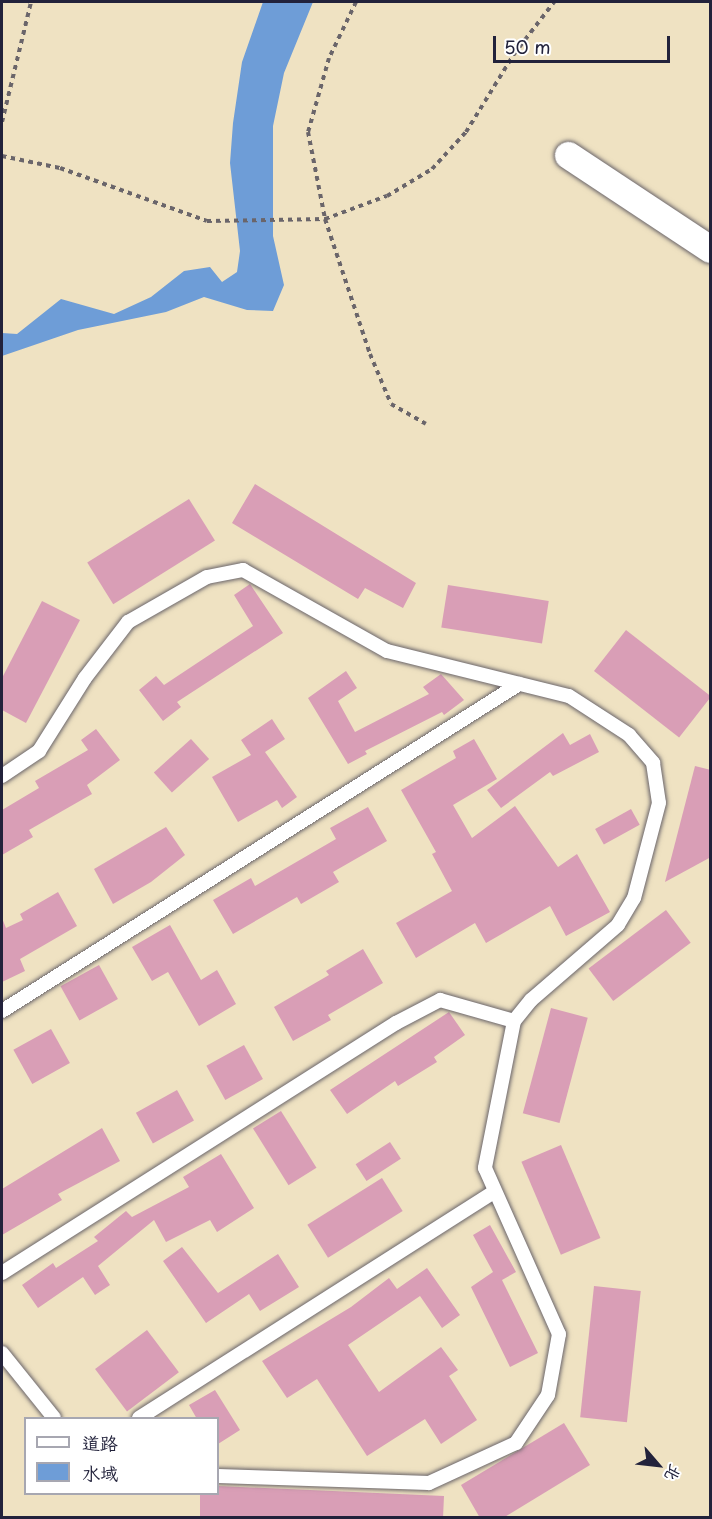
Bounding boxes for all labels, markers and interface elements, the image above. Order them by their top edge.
scale bar [496,24,673,62]
text: 50 m [504,33,551,60]
legend [24,1417,219,1495]
text: 道路 [82,1429,118,1456]
north arrow [628,1435,688,1495]
text: 水域 [82,1459,118,1486]
text: 北 [660,1461,688,1486]

